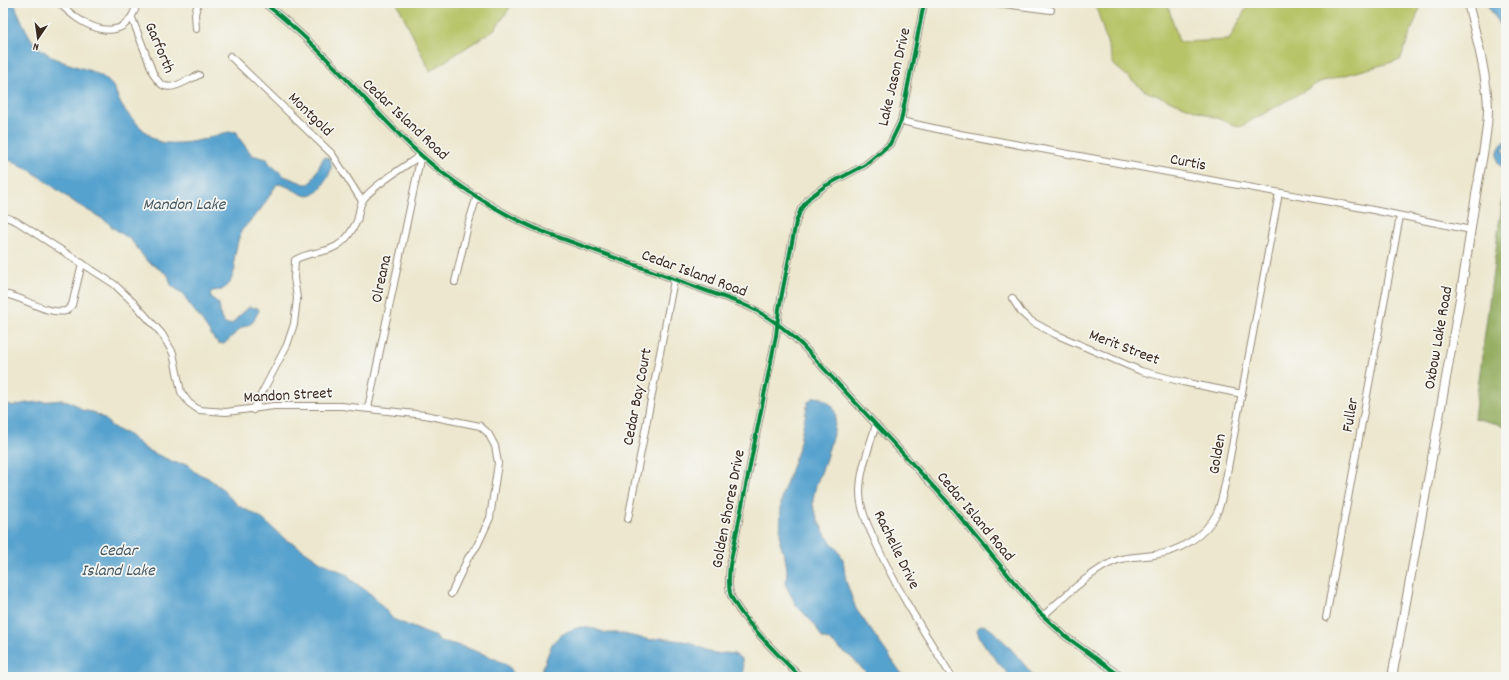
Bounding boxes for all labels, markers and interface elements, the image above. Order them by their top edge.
north arrow [18,18,58,58]
street label: Garforth [138,19,180,77]
street label: Lake Jason Drive [873,26,917,128]
text: N [31,37,41,54]
street label: Cedar Island Road [357,74,453,166]
street label: Montgold [282,88,338,142]
street label: Curtis [1168,148,1208,178]
water label: Mandon Lake [143,194,227,218]
street label: Cedar Island Road [638,244,750,304]
street label: Olreana [366,252,398,305]
street label: Oxbow Lake Road [1419,285,1459,391]
street label: Merit Street [1085,324,1163,372]
street label: Cedar Bay Court [617,346,659,448]
street label: Mandon Street [243,382,333,410]
street label: Fuller [1337,396,1365,434]
street label: Golden [1203,432,1233,476]
street label: Golden Shores Drive [706,448,752,570]
street label: Cedar Island Road [931,467,1019,567]
street label: Rachelle Drive [867,507,925,593]
water label: Cedar Island Lake [81,540,156,584]

